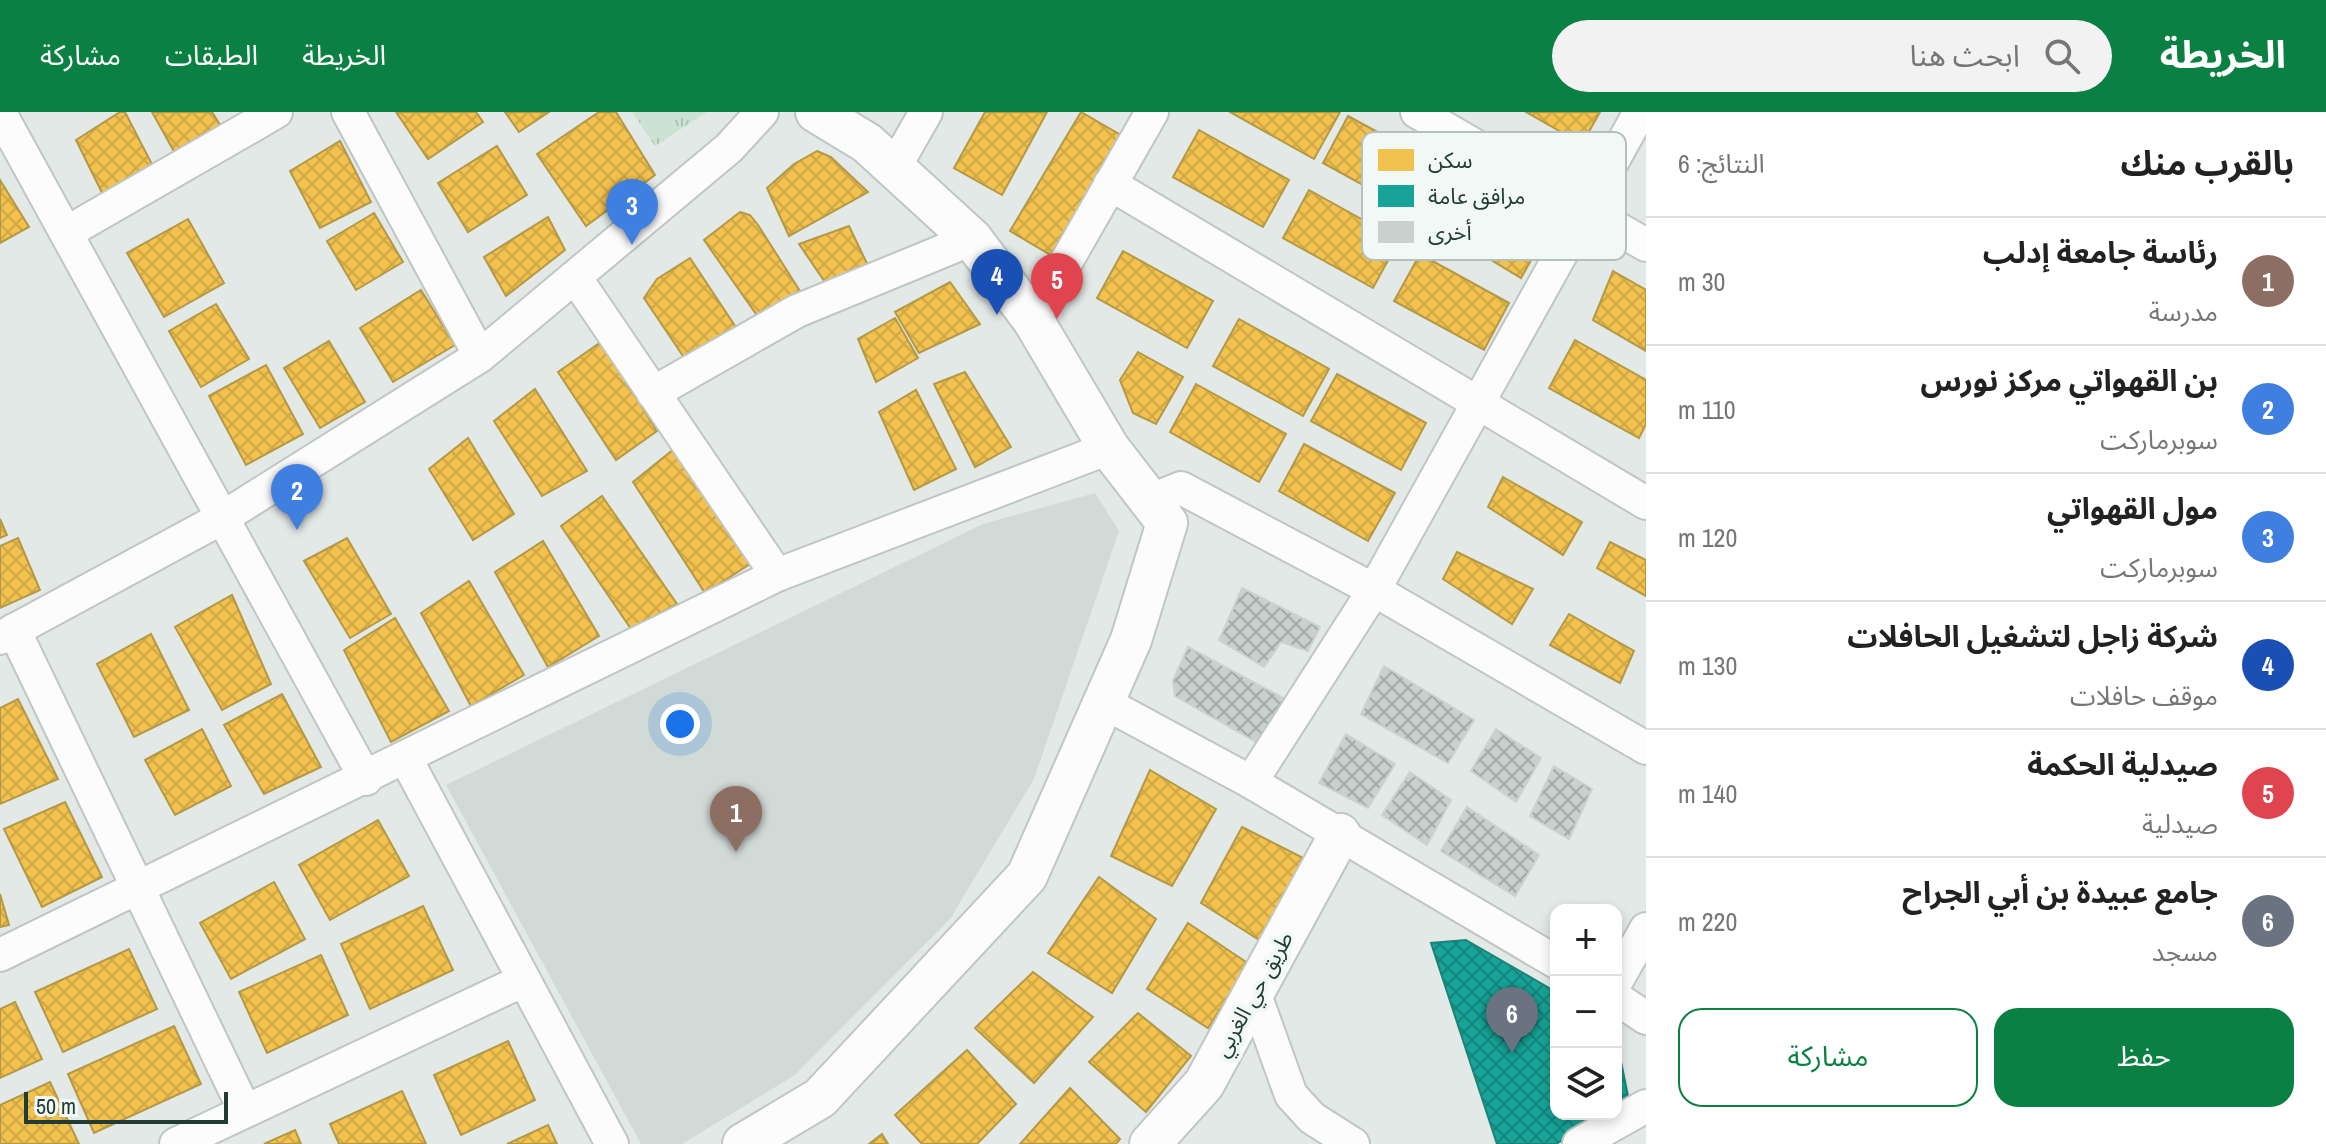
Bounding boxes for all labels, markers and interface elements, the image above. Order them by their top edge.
search box [1552,20,2112,92]
text: الخريطة [2160,29,2286,80]
icon: search [2040,34,2084,78]
text: ابحث هنا [1910,35,2020,75]
text: مشاركة [40,36,121,74]
text: الطبقات [165,36,258,74]
text: الخريطة [302,36,386,74]
legend [1362,132,1626,260]
text: بالقرب منك [2120,140,2294,186]
text: سكن [1428,145,1472,175]
text: النتائج: 6 [1678,146,1765,181]
pin: 3 [606,179,658,245]
text: مرافق عامة [1428,181,1525,211]
text: أخرى [1428,217,1472,247]
text: رئاسة جامعة إدلب [1983,232,2218,272]
pin: 4 [971,249,1023,315]
pin: 5 [1031,253,1083,319]
text: 30 m [1678,264,1725,299]
text: 1 [2262,264,2274,299]
text: مدرسة [2149,294,2218,329]
text: بن القهواتي مركز نورس [1920,360,2218,400]
text: 110 m [1678,392,1736,427]
text: 2 [2262,392,2274,427]
text: سوبرماركت [2100,422,2218,457]
pin: 2 [271,464,323,530]
text: مول القهواتي [2047,488,2218,528]
text: 120 m [1678,520,1737,555]
text: 3 [2262,520,2274,555]
text: سوبرماركت [2100,550,2218,585]
text: شركة زاجل لتشغيل الحافلات [1847,616,2218,656]
text: 130 m [1678,648,1737,683]
text: 4 [2262,648,2274,683]
text: موقف حافلات [2070,678,2218,713]
your location [660,704,700,744]
text: صيدلية الحكمة [2027,744,2218,784]
text: 140 m [1678,776,1737,811]
text: 5 [2262,776,2274,811]
pin: 1 [710,786,762,852]
text: صيدلية [2142,806,2218,841]
text: جامع عبيدة بن أبي الجراح [1902,872,2218,912]
map controls [1550,904,1622,1120]
button: + [1550,904,1622,976]
text: 220 m [1678,904,1737,939]
text: 6 [2262,904,2274,939]
street label: طريق حي الغربي [1206,926,1302,1063]
text: مسجد [2152,934,2218,969]
button: − [1550,976,1622,1048]
pin: 6 [1486,987,1538,1053]
button: مشاركة [1678,1008,1978,1107]
button: حفظ [1994,1008,2294,1107]
button: layers [1550,1048,1622,1120]
scale bar [24,1088,228,1124]
text: 50 m [36,1091,76,1121]

